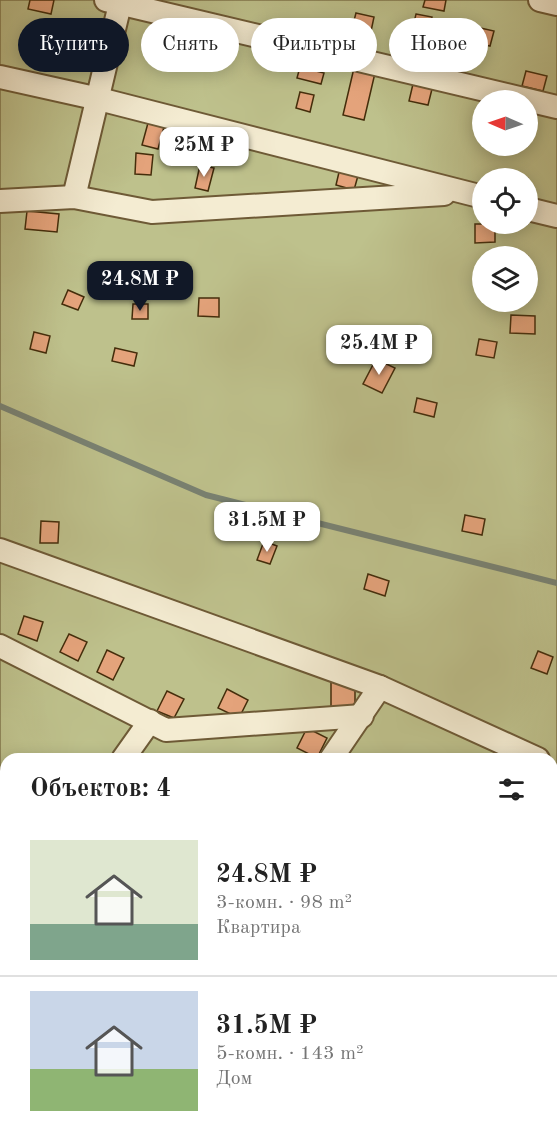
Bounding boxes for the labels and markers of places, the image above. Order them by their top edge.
pin: 25M ₽ [162,127,246,178]
pin: 24.8M ₽ [85,261,195,312]
pin: 25.4M ₽ [324,325,434,376]
pin: 31.5M ₽ [212,502,322,553]

